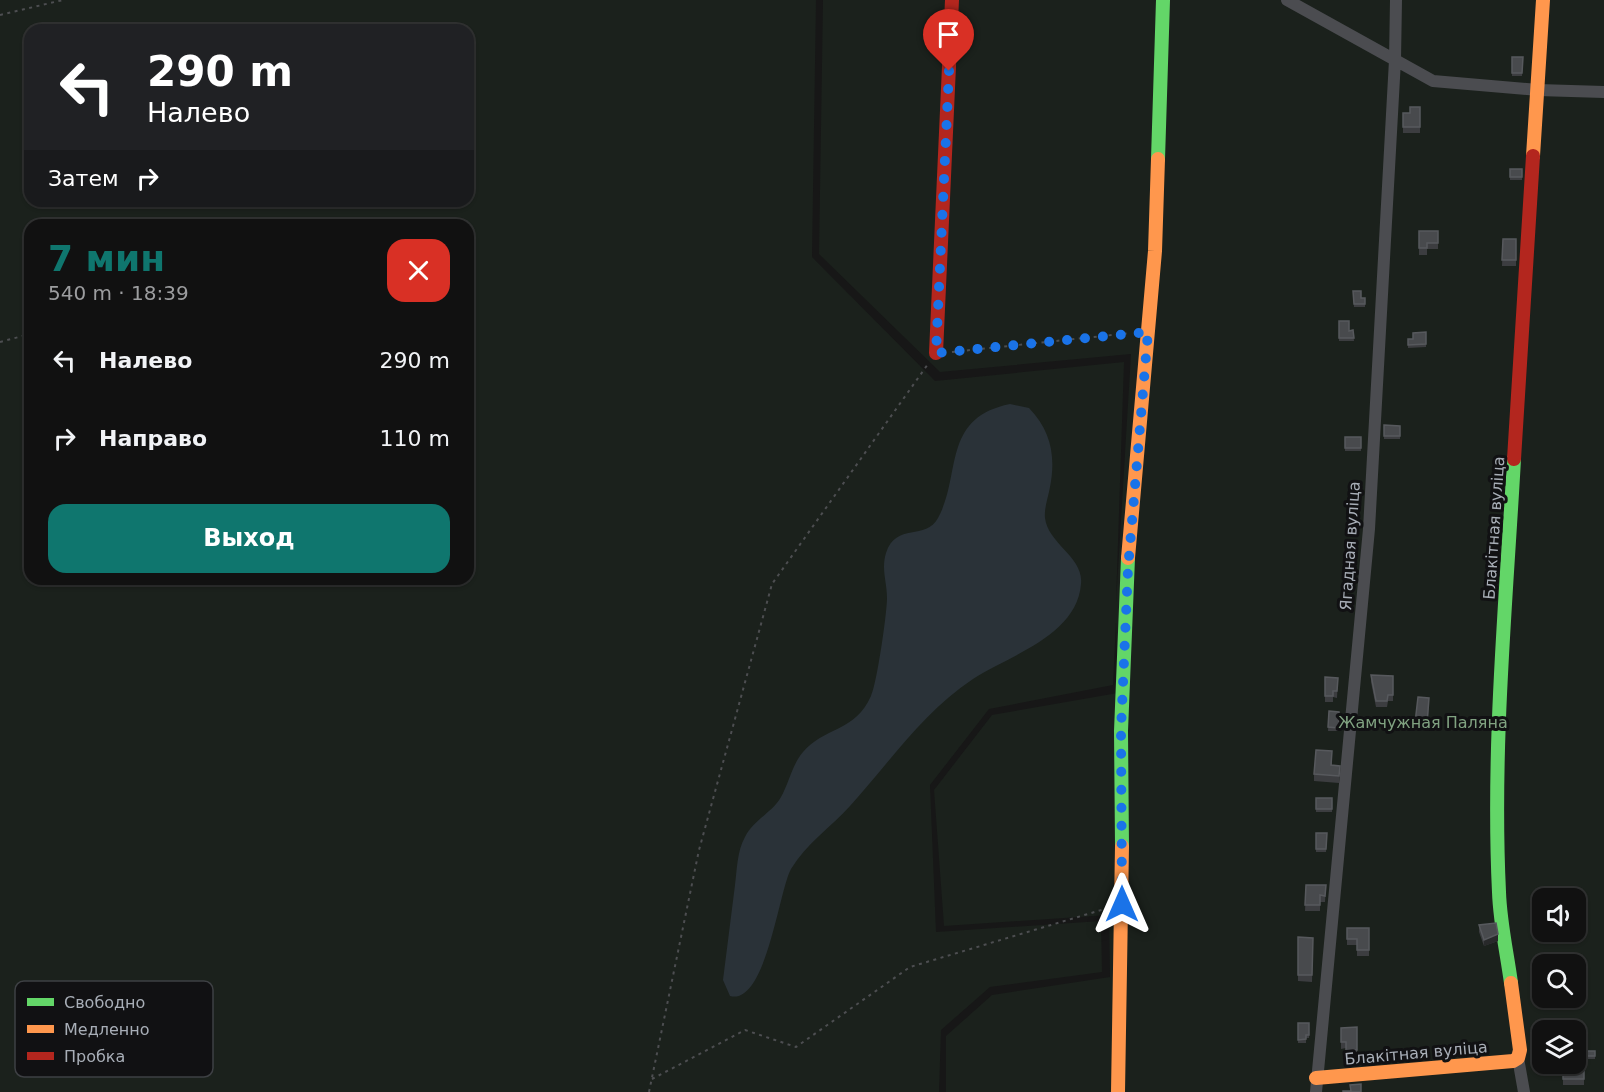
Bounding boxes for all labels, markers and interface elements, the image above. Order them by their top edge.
pin [923,9,974,71]
icon: arrive [932,18,965,51]
text: 290 m [147,47,293,96]
icon: left [48,48,126,126]
text: Налево [147,97,250,128]
icon: right [131,162,164,195]
text: Затем [48,166,119,191]
text: 7 мин [48,238,165,279]
button: close [387,239,450,302]
text: 540 m · 18:39 [48,281,189,305]
icon: left [48,344,81,377]
text: Налево [99,348,192,373]
text: 290 m [380,348,450,373]
icon: right [48,422,81,455]
text: Направо [99,426,207,451]
text: 110 m [380,426,450,451]
street label: Блакітная вуліца [1480,456,1508,600]
street label: Ягадная вуліца [1336,481,1364,611]
button: Выход [48,504,450,573]
park label: Жамчужная Паляна [1338,713,1508,732]
position arrow [1090,872,1154,936]
map controls [1532,888,1586,1074]
button: sound [1532,888,1586,942]
button: search [1532,954,1586,1008]
legend [15,981,213,1077]
text: Свободно [64,993,145,1012]
text: Медленно [64,1020,150,1039]
button: layers [1532,1020,1586,1074]
street label: Блакітная вуліца [1344,1037,1488,1069]
text: Пробка [64,1047,125,1066]

